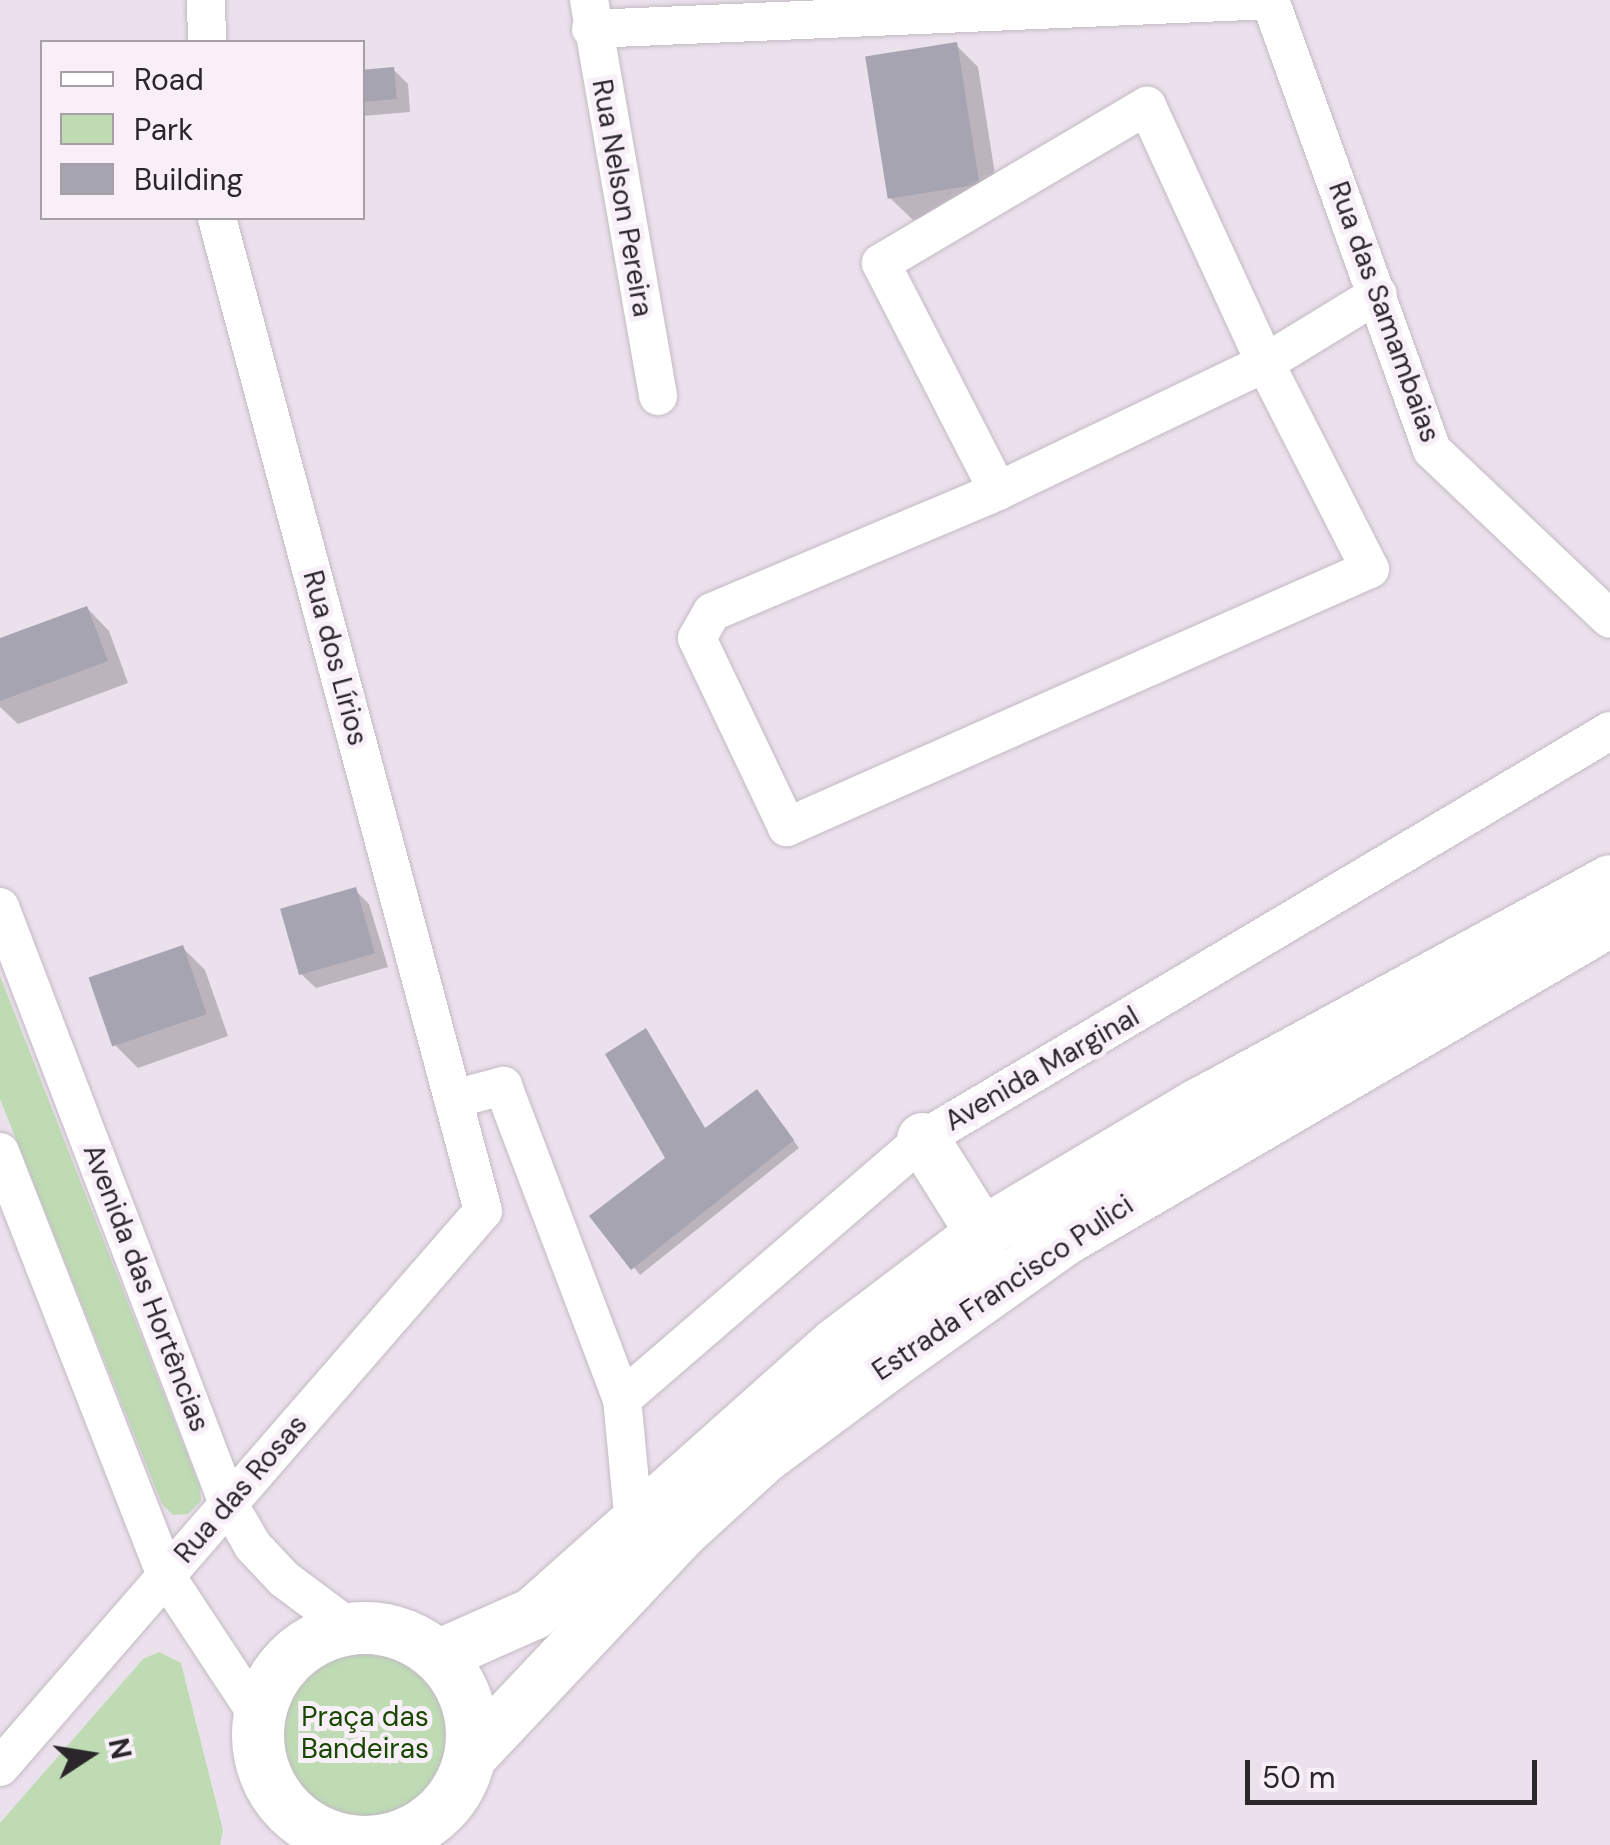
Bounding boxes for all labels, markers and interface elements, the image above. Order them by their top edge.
legend [40,40,365,220]
text: Road [134,60,204,99]
street label: Rua Nelson Pereira [585,77,659,319]
text: Park [134,110,193,149]
text: Building [134,160,243,199]
street label: Rua das Samambaias [1321,177,1447,447]
street label: Rua dos Lírios [296,567,374,749]
street label: Avenida Marginal [939,1000,1145,1138]
street label: Avenida das Hortências [76,1140,216,1436]
street label: Estrada Francisco Pulici [866,1188,1140,1388]
street label: Rua das Rosas [168,1408,314,1570]
park label: Praça das Bandeiras [301,1700,429,1766]
north arrow [40,1705,140,1805]
text: N [100,1735,140,1762]
scale bar [1250,1740,1542,1802]
text: 50 m [1262,1758,1336,1797]

